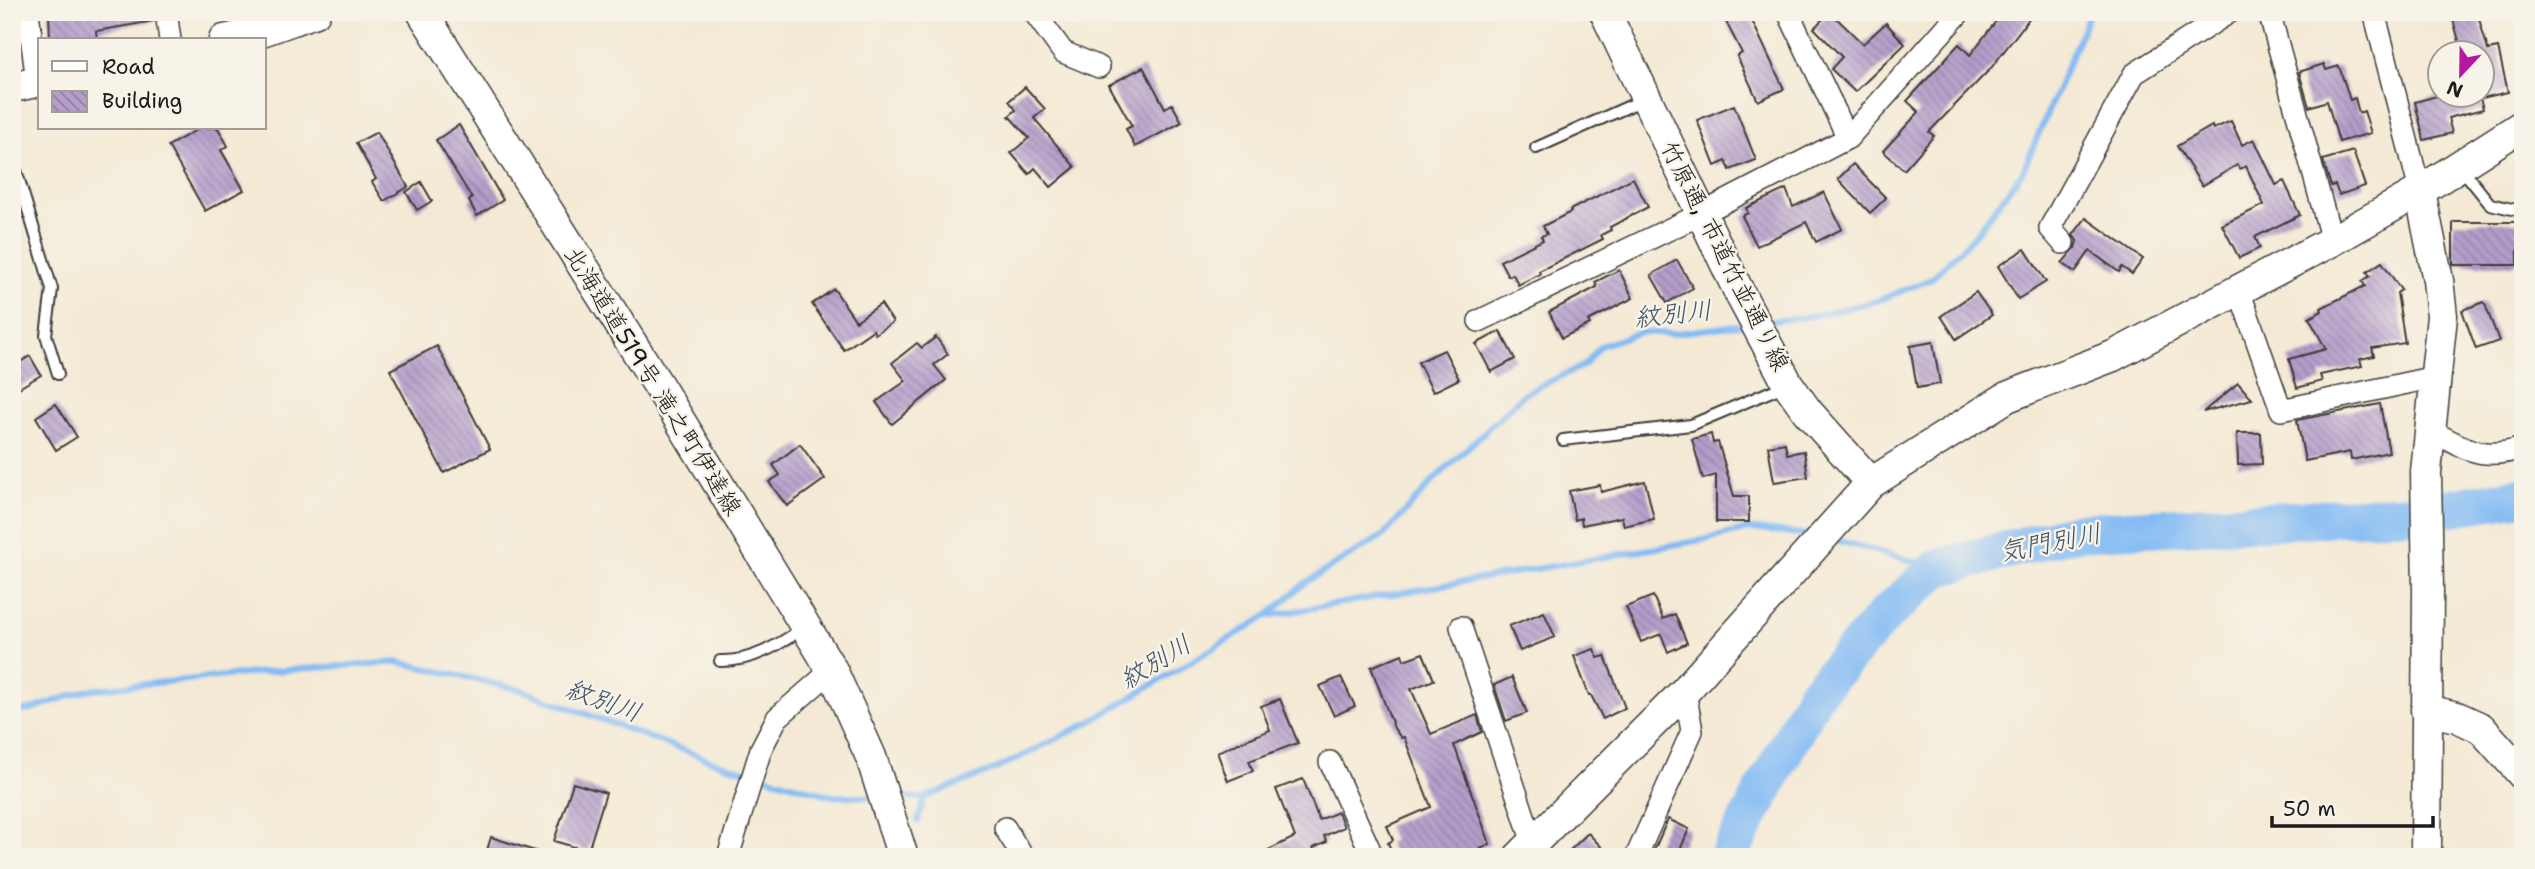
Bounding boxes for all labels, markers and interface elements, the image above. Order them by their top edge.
legend [38,38,266,130]
north arrow [2426,38,2496,108]
text: Road [102,53,155,81]
text: N [2443,75,2466,104]
text: Building [102,87,182,115]
street label: 竹原通, 市道竹並通り線 [1653,135,1797,377]
street label: 北海道道519号 滝之町伊達線 [557,240,749,522]
water label: 紋別川 [1632,292,1714,334]
water label: 気門別川 [1996,515,2104,569]
water label: 紋別川 [1113,626,1197,696]
water label: 紋別川 [561,670,647,730]
scale bar [2272,785,2434,829]
text: 50 m [2283,795,2336,823]

